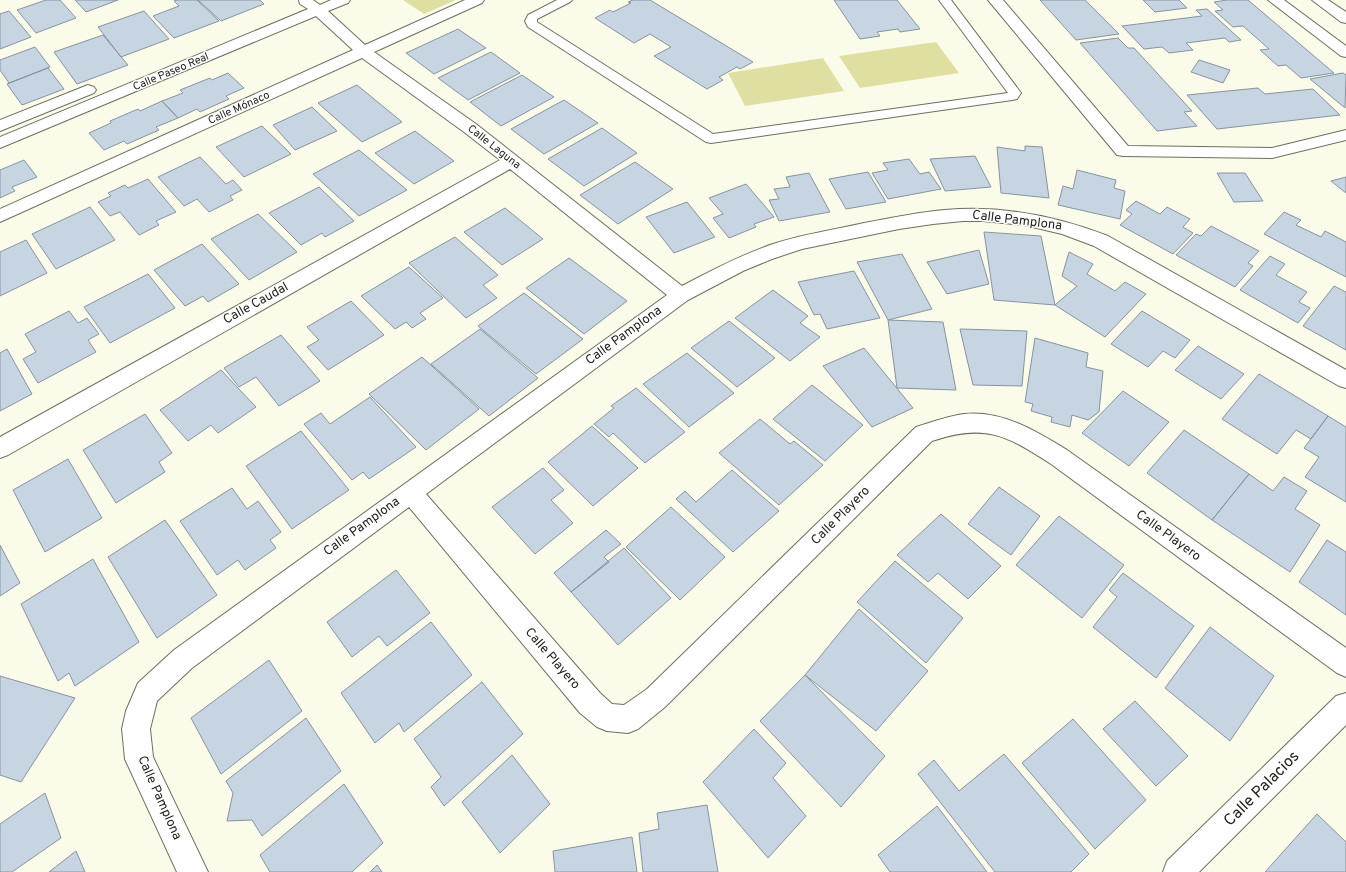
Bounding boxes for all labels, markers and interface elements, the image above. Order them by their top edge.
street label: Calle Paseo Real [131,50,211,94]
street label: Calle Mónaco [206,88,272,128]
street label: Calle Laguna [465,122,524,172]
street label: Calle Pamplona [971,208,1063,234]
street label: Calle Caudal [221,280,291,328]
street label: Calle Pamplona [583,303,665,369]
street label: Calle Playero [808,483,874,549]
street label: Calle Pamplona [321,494,403,560]
street label: Calle Playero [1132,507,1204,565]
street label: Calle Playero [521,625,583,693]
street label: Calle Palacios [1220,747,1304,831]
street label: Calle Pamplona [133,753,185,843]

